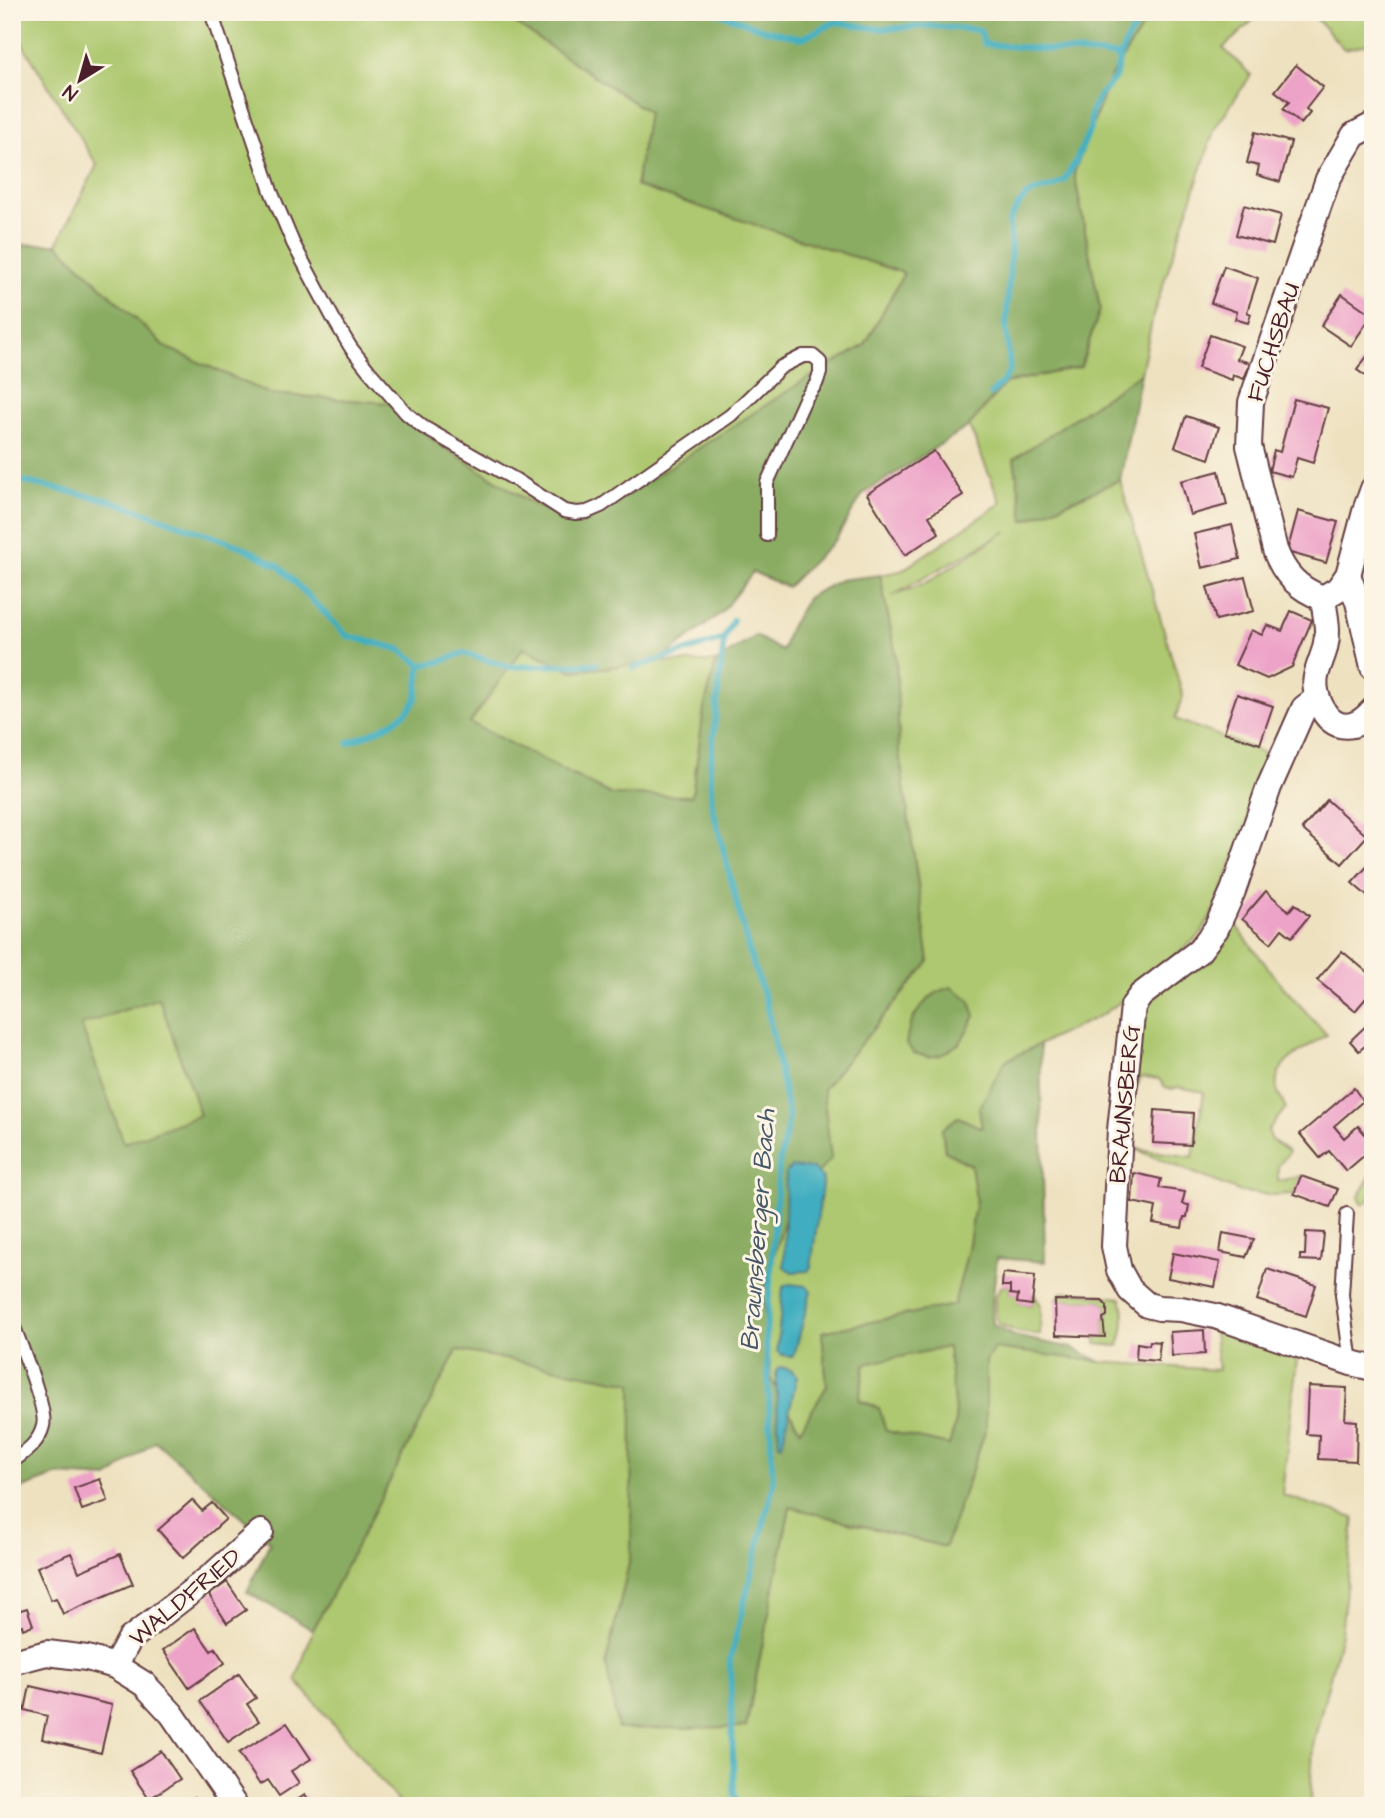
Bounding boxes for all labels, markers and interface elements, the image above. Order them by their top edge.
north arrow [46,46,116,116]
text: N [58,78,84,107]
street label: FUCHSBAU [1239,279,1309,406]
street label: BRAUNSBERG [1101,1023,1149,1185]
water label: Braunsberger Bach [732,1107,785,1352]
street label: WALDFRIED [122,1541,249,1655]

